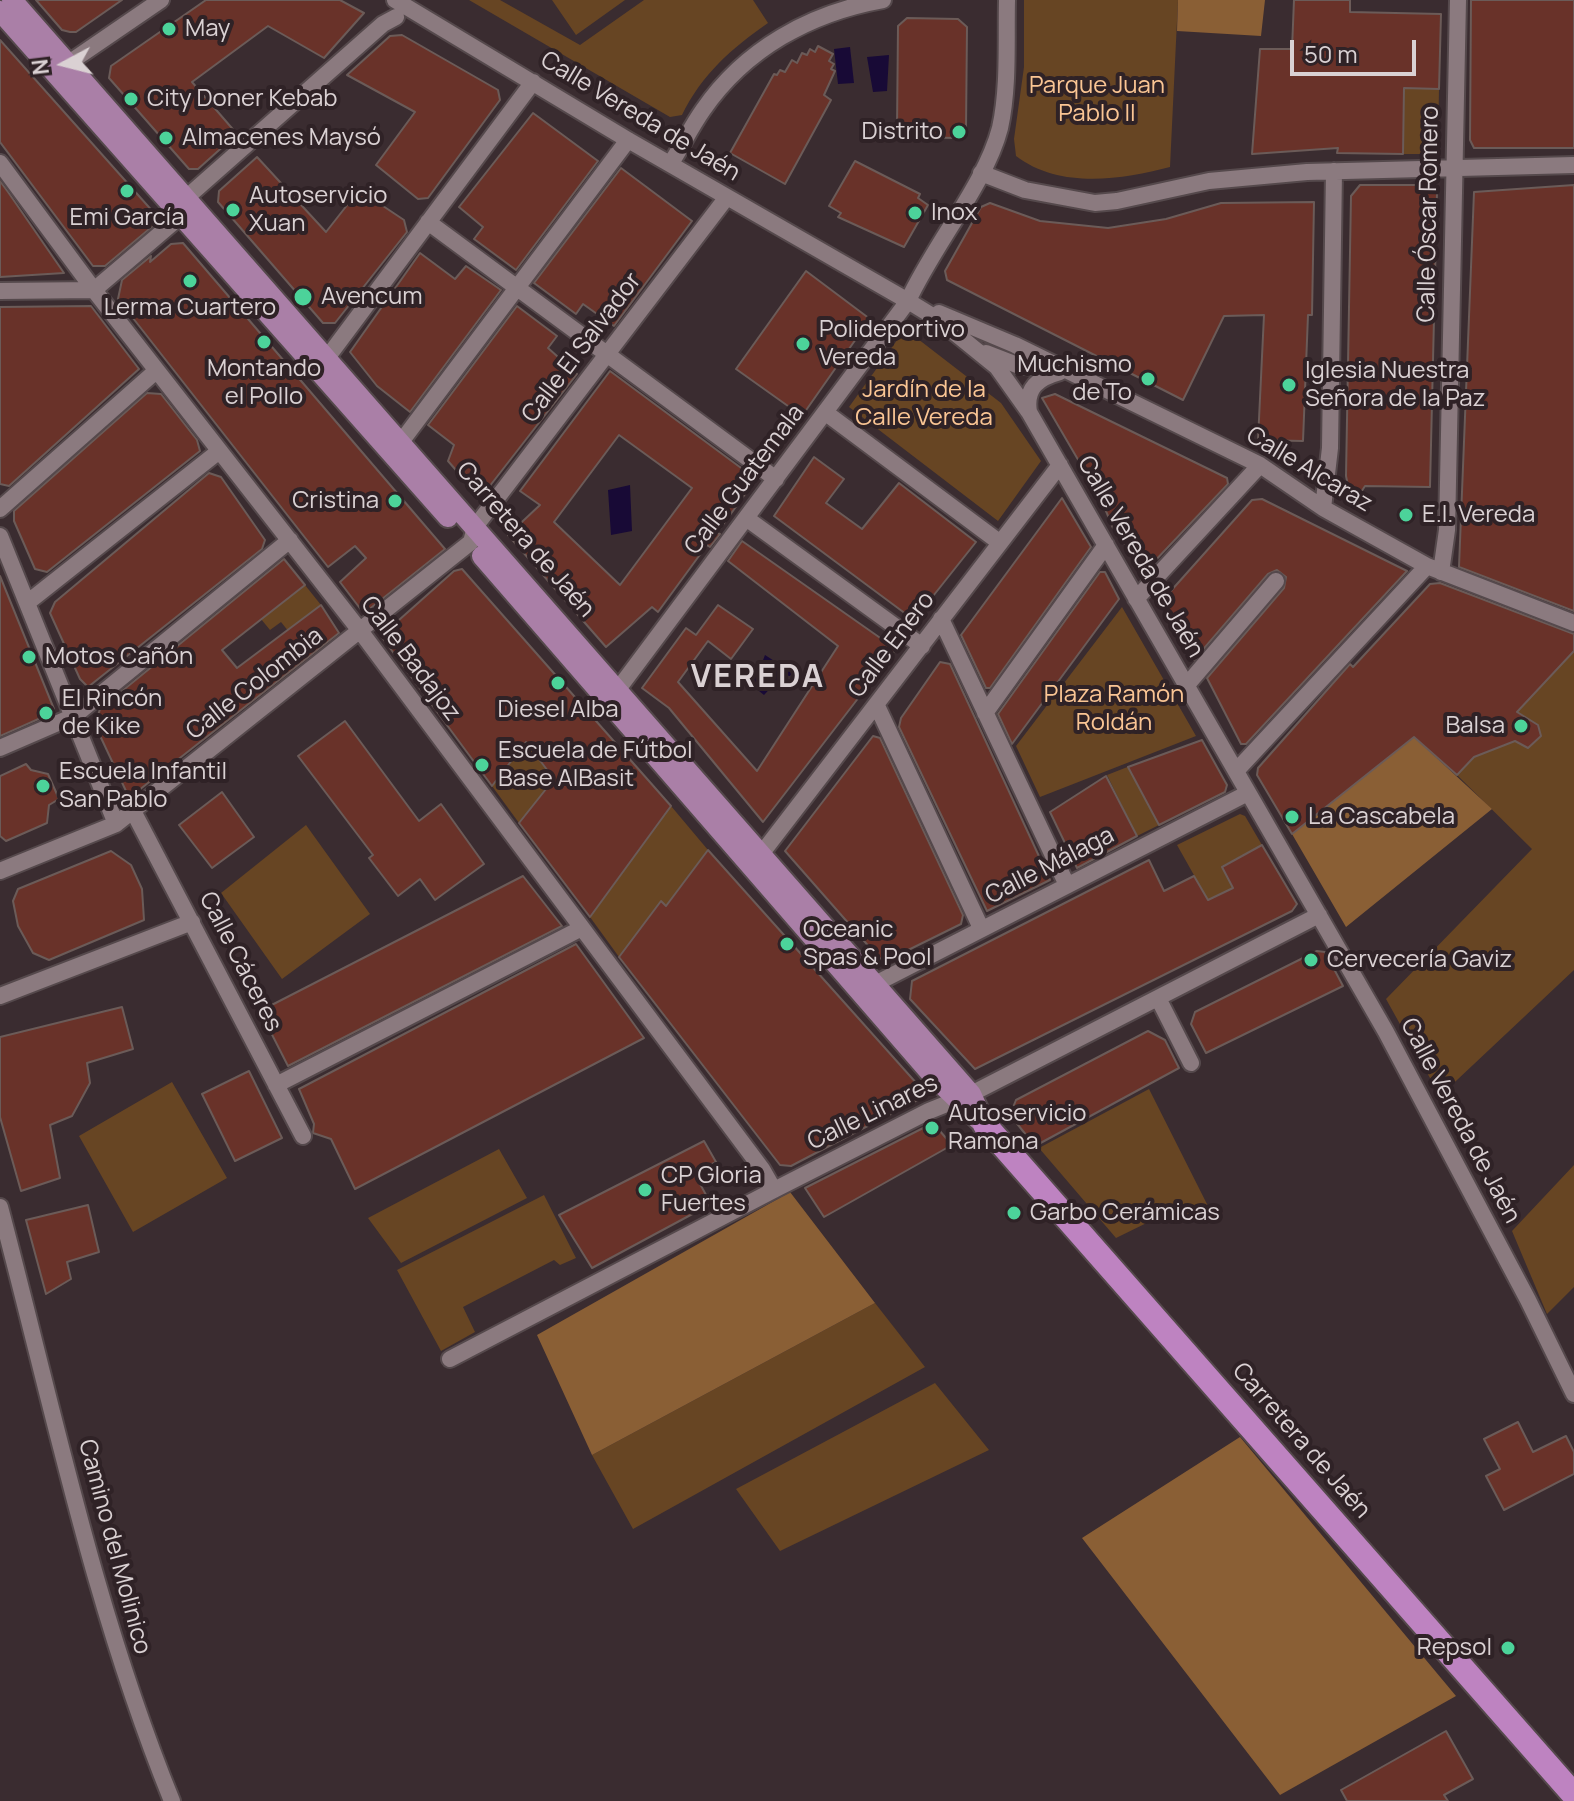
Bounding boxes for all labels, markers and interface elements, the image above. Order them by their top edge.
place label: May [185,15,230,43]
marker: May [160,20,178,38]
north arrow [24,24,104,104]
scale bar [1294,24,1420,74]
text: 50 m [1304,37,1358,70]
street label: Calle Vereda de Jaén [535,46,745,188]
text: N [24,57,56,77]
park label: Parque Juan Pablo II [1029,72,1165,128]
place label: City Doner Kebab [147,85,338,113]
marker: City Doner Kebab [122,90,140,108]
street label: Calle Óscar Romero [1413,105,1445,323]
place label: Distrito [861,118,943,146]
marker: Distrito [950,123,968,141]
place label: Almacenes Maysó [182,124,381,152]
marker: Almacenes Maysó [157,129,175,147]
marker: Emi García [118,182,136,200]
place label: Autoservicio Xuan [249,182,387,238]
place label: Inox [931,199,977,227]
marker: Autoservicio Xuan [224,201,242,219]
place label: Emi García [70,204,184,232]
marker: Inox [906,204,924,222]
street label: Calle El Salvador [516,267,648,429]
marker: Lerma Cuartero [181,272,199,290]
place label: Avencum [321,283,423,311]
marker: Avencum [292,286,314,308]
place label: Lerma Cuartero [104,294,276,322]
place label: Polideportivo Vereda [819,316,965,372]
marker: Montando el Pollo [255,333,273,351]
marker: Polideportivo Vereda [794,335,812,353]
place label: Muchismo de To [1017,351,1132,407]
place label: Montando el Pollo [207,355,321,411]
place label: Iglesia Nuestra Señora de la Paz [1305,357,1485,413]
marker: Muchismo de To [1139,370,1157,388]
park label: Jardín de la Calle Vereda [855,376,993,432]
marker: Iglesia Nuestra Señora de la Paz [1280,376,1298,394]
street label: Calle Guatemala [679,399,811,561]
street label: Calle Alcaraz [1241,421,1377,519]
street label: Calle Vereda de Jaén [1071,451,1209,663]
street label: Carretera de Jaén [450,456,600,624]
place label: Cristina [292,487,379,515]
marker: Cristina [386,492,404,510]
place label: E.I. Vereda [1422,501,1535,529]
marker: E.I. Vereda [1397,506,1415,524]
street label: Calle Enero [843,586,941,704]
street label: Calle Badajoz [354,591,466,727]
street label: Calle Colombia [181,622,329,746]
place label: Motos Cañón [45,643,193,671]
marker: Motos Cañón [20,648,38,666]
district label: VEREDA [691,659,825,697]
marker: Diesel Alba [549,674,567,692]
park label: Plaza Ramón Roldán [1044,681,1184,737]
place label: El Rincón de Kike [62,685,162,741]
place label: Diesel Alba [497,696,619,724]
marker: El Rincón de Kike [37,704,55,722]
place label: Balsa [1445,712,1505,740]
marker: Balsa [1512,717,1530,735]
place label: Escuela de Fútbol Base AlBasit [498,737,693,793]
marker: Escuela de Fútbol Base AlBasit [473,756,491,774]
place label: Escuela Infantil San Pablo [59,758,227,814]
marker: Escuela Infantil San Pablo [34,777,52,795]
place label: La Cascabela [1308,803,1455,831]
marker: La Cascabela [1283,808,1301,826]
street label: Calle Málaga [981,821,1119,911]
street label: Calle Cáceres [192,887,288,1037]
place label: Oceanic Spas & Pool [803,916,932,972]
marker: Oceanic Spas & Pool [778,935,796,953]
place label: Cervecería Gaviz [1327,946,1512,974]
marker: Cervecería Gaviz [1302,951,1320,969]
street label: Calle Vereda de Jaén [1394,1014,1526,1228]
street label: Calle Linares [803,1069,943,1157]
place label: Autoservicio Ramona [948,1100,1086,1156]
marker: Autoservicio Ramona [923,1119,941,1137]
place label: CP Gloria Fuertes [661,1162,762,1218]
marker: CP Gloria Fuertes [636,1181,654,1199]
place label: Garbo Cerámicas [1030,1199,1220,1227]
marker: Garbo Cerámicas [1005,1204,1023,1222]
street label: Carretera de Jaén [1226,1357,1376,1525]
street label: Camino del Molinico [72,1437,156,1657]
place label: Repsol [1417,1634,1492,1662]
marker: Repsol [1499,1639,1517,1657]

